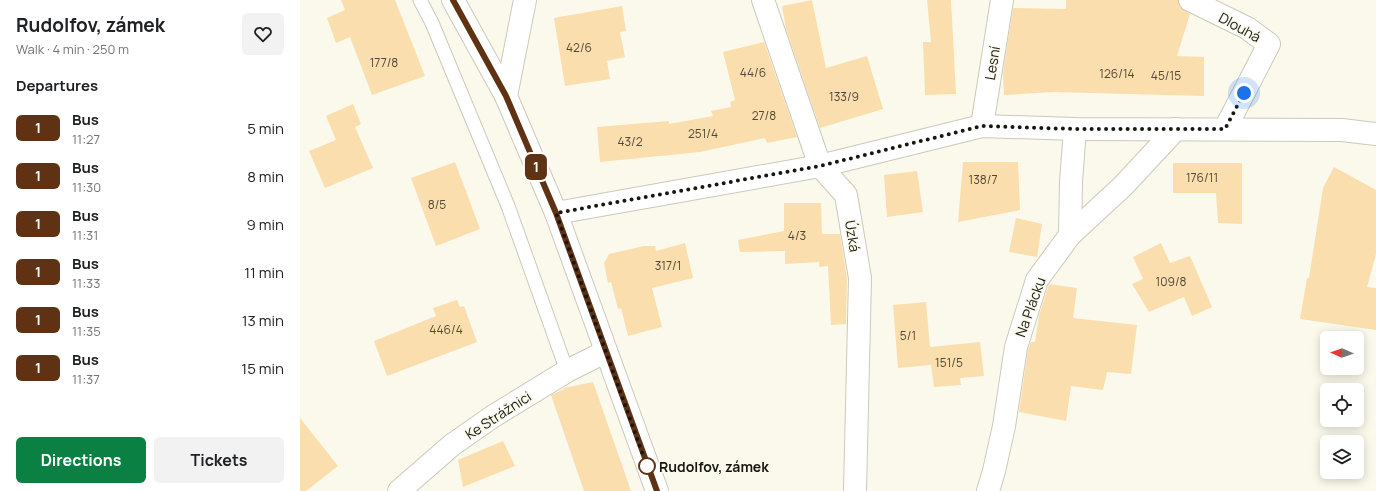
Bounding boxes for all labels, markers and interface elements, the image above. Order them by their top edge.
street label: Dlouhá [1216,8,1264,46]
text: Rudolfov, zámek [16,12,165,38]
button: heart [242,13,284,55]
house number: 42/6 [566,39,592,56]
text: Walk · 4 min · 250 m [16,40,129,58]
street label: Lesní [980,45,1004,81]
house number: 177/8 [370,54,398,71]
house number: 44/6 [740,64,766,81]
house number: 126/14 [1099,65,1135,82]
house number: 45/15 [1151,67,1181,84]
text: Departures [16,75,98,96]
your location [1234,83,1254,103]
house number: 133/9 [829,88,859,105]
house number: 27/8 [752,107,776,124]
text: Bus [72,109,99,130]
text: 1 [35,118,41,137]
text: 5 min [247,118,284,139]
house number: 251/4 [688,125,718,142]
text: 11:27 [72,130,100,148]
house number: 43/2 [617,133,643,150]
line badge: 1 [523,154,549,180]
text: Bus [72,157,99,178]
text: 1 [533,157,539,176]
text: 1 [35,166,41,185]
text: 8 min [247,166,284,187]
house number: 176/11 [1186,169,1218,186]
house number: 138/7 [969,171,997,188]
text: 11:30 [72,178,101,196]
house number: 8/5 [428,196,446,213]
text: Bus [72,205,99,226]
text: 1 [35,214,41,233]
text: 9 min [247,214,284,235]
street label: Úzká [841,219,865,253]
text: 11:31 [72,226,98,244]
house number: 4/3 [788,227,806,244]
text: Bus [72,253,99,274]
house number: 317/1 [655,257,681,274]
text: 1 [35,262,41,281]
text: 11 min [244,262,284,283]
house number: 109/8 [1155,273,1187,290]
text: 11:33 [72,274,100,292]
street label: Na Plácku [1010,274,1050,340]
text: Bus [72,301,99,322]
text: 1 [35,310,41,329]
text: 13 min [242,310,284,331]
house number: 446/4 [429,321,463,338]
text: 11:35 [72,322,101,340]
house number: 5/1 [900,327,916,344]
north arrow [1320,331,1364,375]
map controls [1320,331,1364,479]
text: Bus [72,349,99,370]
house number: 151/5 [935,354,963,371]
text: 1 [35,358,41,377]
text: 15 min [241,358,284,379]
text: 11:37 [72,370,100,388]
button: locate [1320,383,1364,427]
street label: Ke Strážnici [461,387,535,443]
button: layers [1320,435,1364,479]
button: Directions [16,437,146,483]
button: Tickets [154,437,284,483]
marker: Rudolfov, zámek [638,457,656,475]
place label: Rudolfov, zámek [659,457,769,476]

